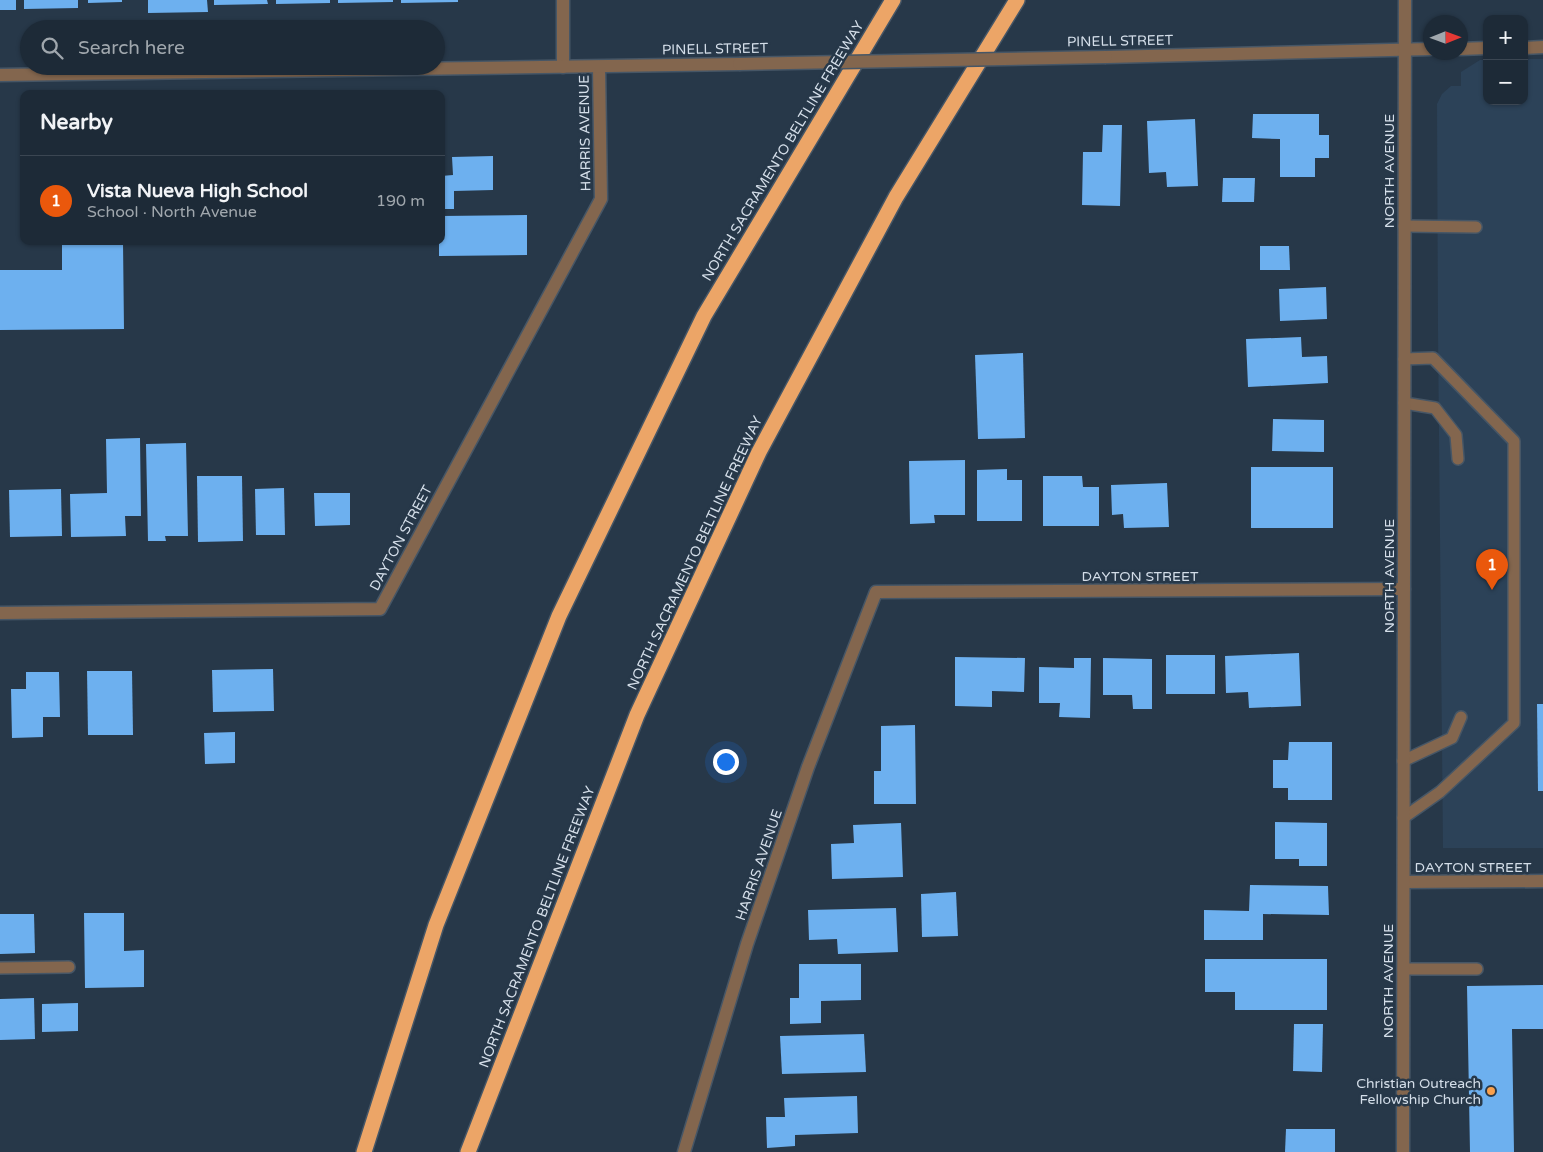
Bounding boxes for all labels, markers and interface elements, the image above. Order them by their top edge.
north arrow [1423,15,1468,60]
map controls [1483,15,1528,105]
button: + [1483,15,1528,60]
street label: NORTH SACRAMENTO BELTLINE FREEWAY [698,18,868,284]
search box [20,20,445,75]
street label: PINELL STREET [1067,32,1174,50]
icon: search [38,34,66,62]
text: Search here [78,37,185,59]
street label: PINELL STREET [662,40,769,58]
button: − [1483,60,1528,105]
street label: HARRIS AVENUE [575,75,595,191]
text: Nearby [40,110,113,135]
street label: NORTH AVENUE [1381,114,1398,228]
text: Vista Nueva High School [87,180,308,202]
text: 1 [51,191,61,211]
text: 190 m [376,191,425,211]
text: School · North Avenue [87,202,257,222]
street label: NORTH SACRAMENTO BELTLINE FREEWAY [624,413,766,693]
street label: DAYTON STREET [366,482,436,594]
street label: NORTH AVENUE [1381,519,1398,633]
pin: 1 [1476,549,1508,590]
street label: DAYTON STREET [1082,568,1199,585]
your location [713,749,739,775]
street label: NORTH SACRAMENTO BELTLINE FREEWAY [475,784,599,1070]
street label: HARRIS AVENUE [732,807,786,923]
street label: DAYTON STREET [1415,859,1532,876]
street label: NORTH AVENUE [1380,924,1397,1038]
place label: Christian Outreach Fellowship Church [1356,1075,1481,1108]
marker: Christian Outreach Fellowship Church [1485,1085,1497,1097]

